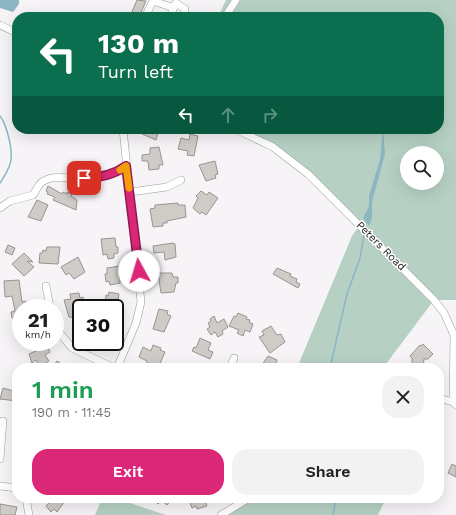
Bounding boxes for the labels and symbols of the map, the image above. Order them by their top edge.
pin [67,161,101,195]
street label: Peters Road [354,219,408,273]
position arrow [118,250,160,292]
speed limit sign: 30 [72,299,124,351]

